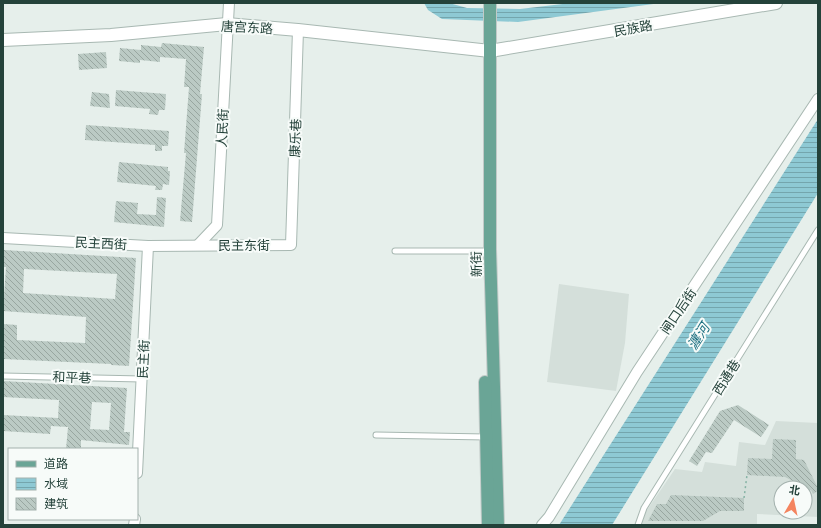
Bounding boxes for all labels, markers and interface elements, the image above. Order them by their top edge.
street label: 民族路 [612,17,654,39]
street label: 唐宫东路 [221,18,273,36]
street label: 人民街 [213,108,231,148]
street label: 康乐巷 [286,118,304,158]
street label: 民主西街 [75,234,127,252]
street label: 民主东街 [218,237,270,253]
street label: 新街 [468,251,484,277]
street label: 闸口后街 [657,285,699,337]
water label: 瀍河 [683,317,714,352]
street label: 民主街 [134,339,152,379]
street label: 西通巷 [709,356,743,398]
street label: 和平巷 [52,368,92,386]
legend [8,448,138,520]
text: 道路 [44,456,68,470]
text: 水域 [44,476,68,490]
north arrow [773,480,813,520]
text: 北 [788,482,801,497]
text: 建筑 [44,496,68,510]

